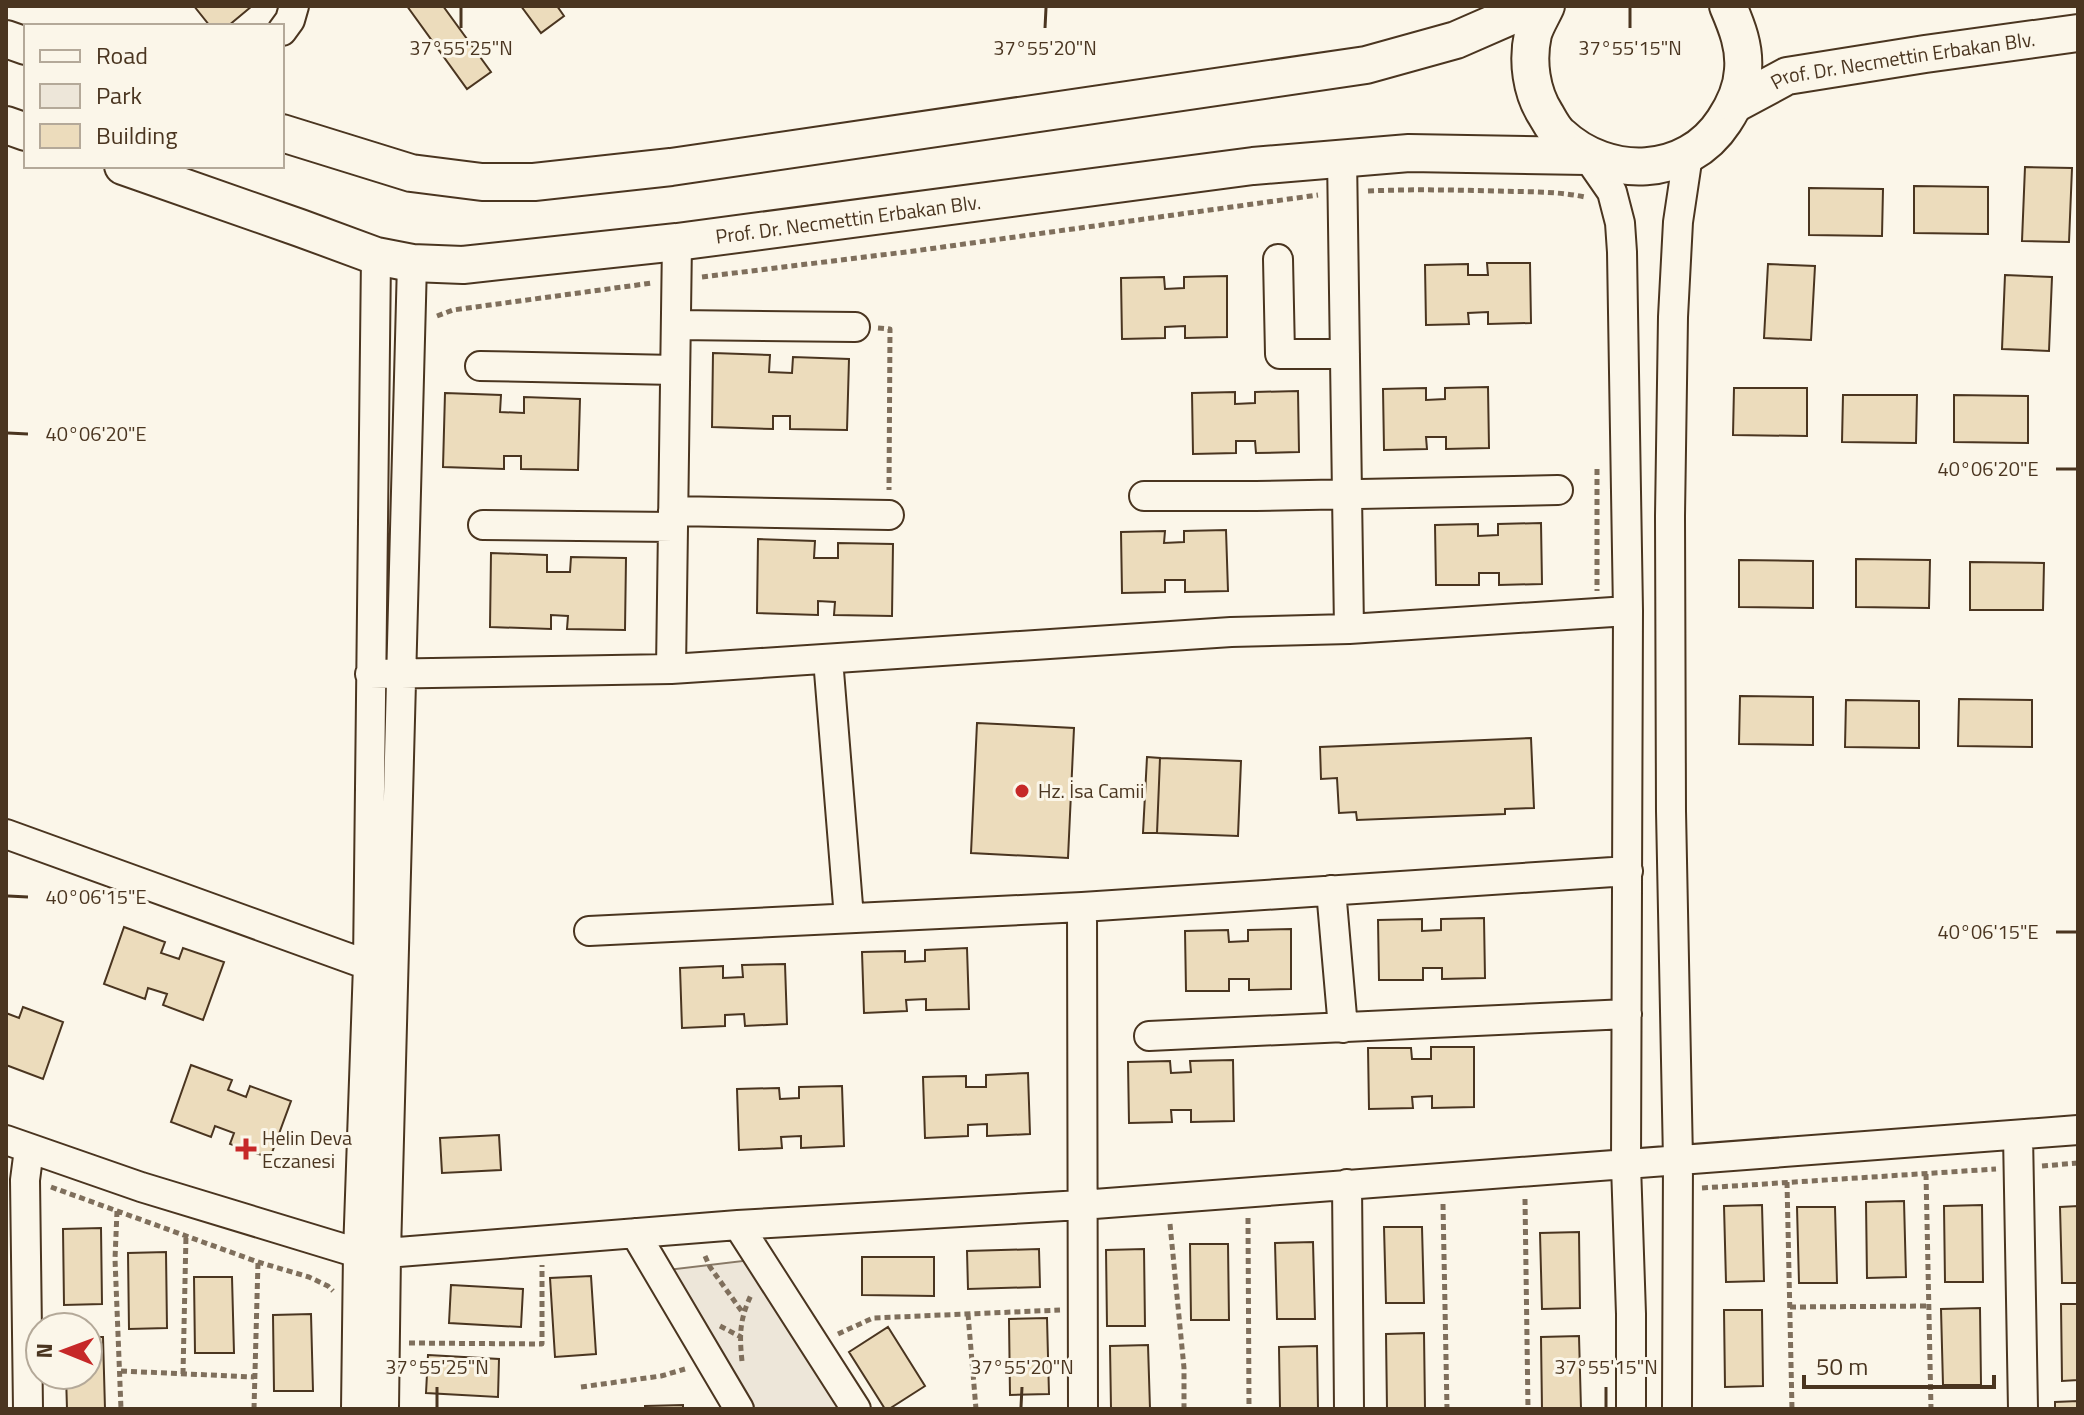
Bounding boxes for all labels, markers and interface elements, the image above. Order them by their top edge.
street label: Prof. Dr. Necmettin Erbakan Blv. [1765,23,2037,97]
legend [24,24,284,168]
text: 37°55'25"N [409,32,513,63]
text: 37°55'20"N [993,32,1097,63]
text: 37°55'15"N [1578,32,1682,63]
text: Road [96,37,148,73]
text: Park [96,77,142,113]
text: Building [96,117,178,153]
street label: Prof. Dr. Necmettin Erbakan Blv. [713,186,983,252]
text: 40°06'20"E [45,418,147,449]
text: 40°06'20"E [1937,453,2039,484]
place label: Hz. İsa Camii [1038,775,1144,806]
marker: Hz. İsa Camii [1013,782,1031,800]
text: 40°06'15"E [45,881,147,912]
text: 40°06'15"E [1937,916,2039,947]
place label: Helin Deva Eczanesi [262,1122,352,1176]
marker: Helin Deva Eczanesi [237,1140,255,1158]
north arrow [24,1311,104,1391]
scale bar [1804,1339,1994,1389]
text: N [27,1343,61,1359]
text: 50 m [1816,1348,1868,1384]
text: 37°55'25"N [385,1351,489,1382]
text: 37°55'20"N [970,1351,1074,1382]
text: 37°55'15"N [1554,1351,1658,1382]

